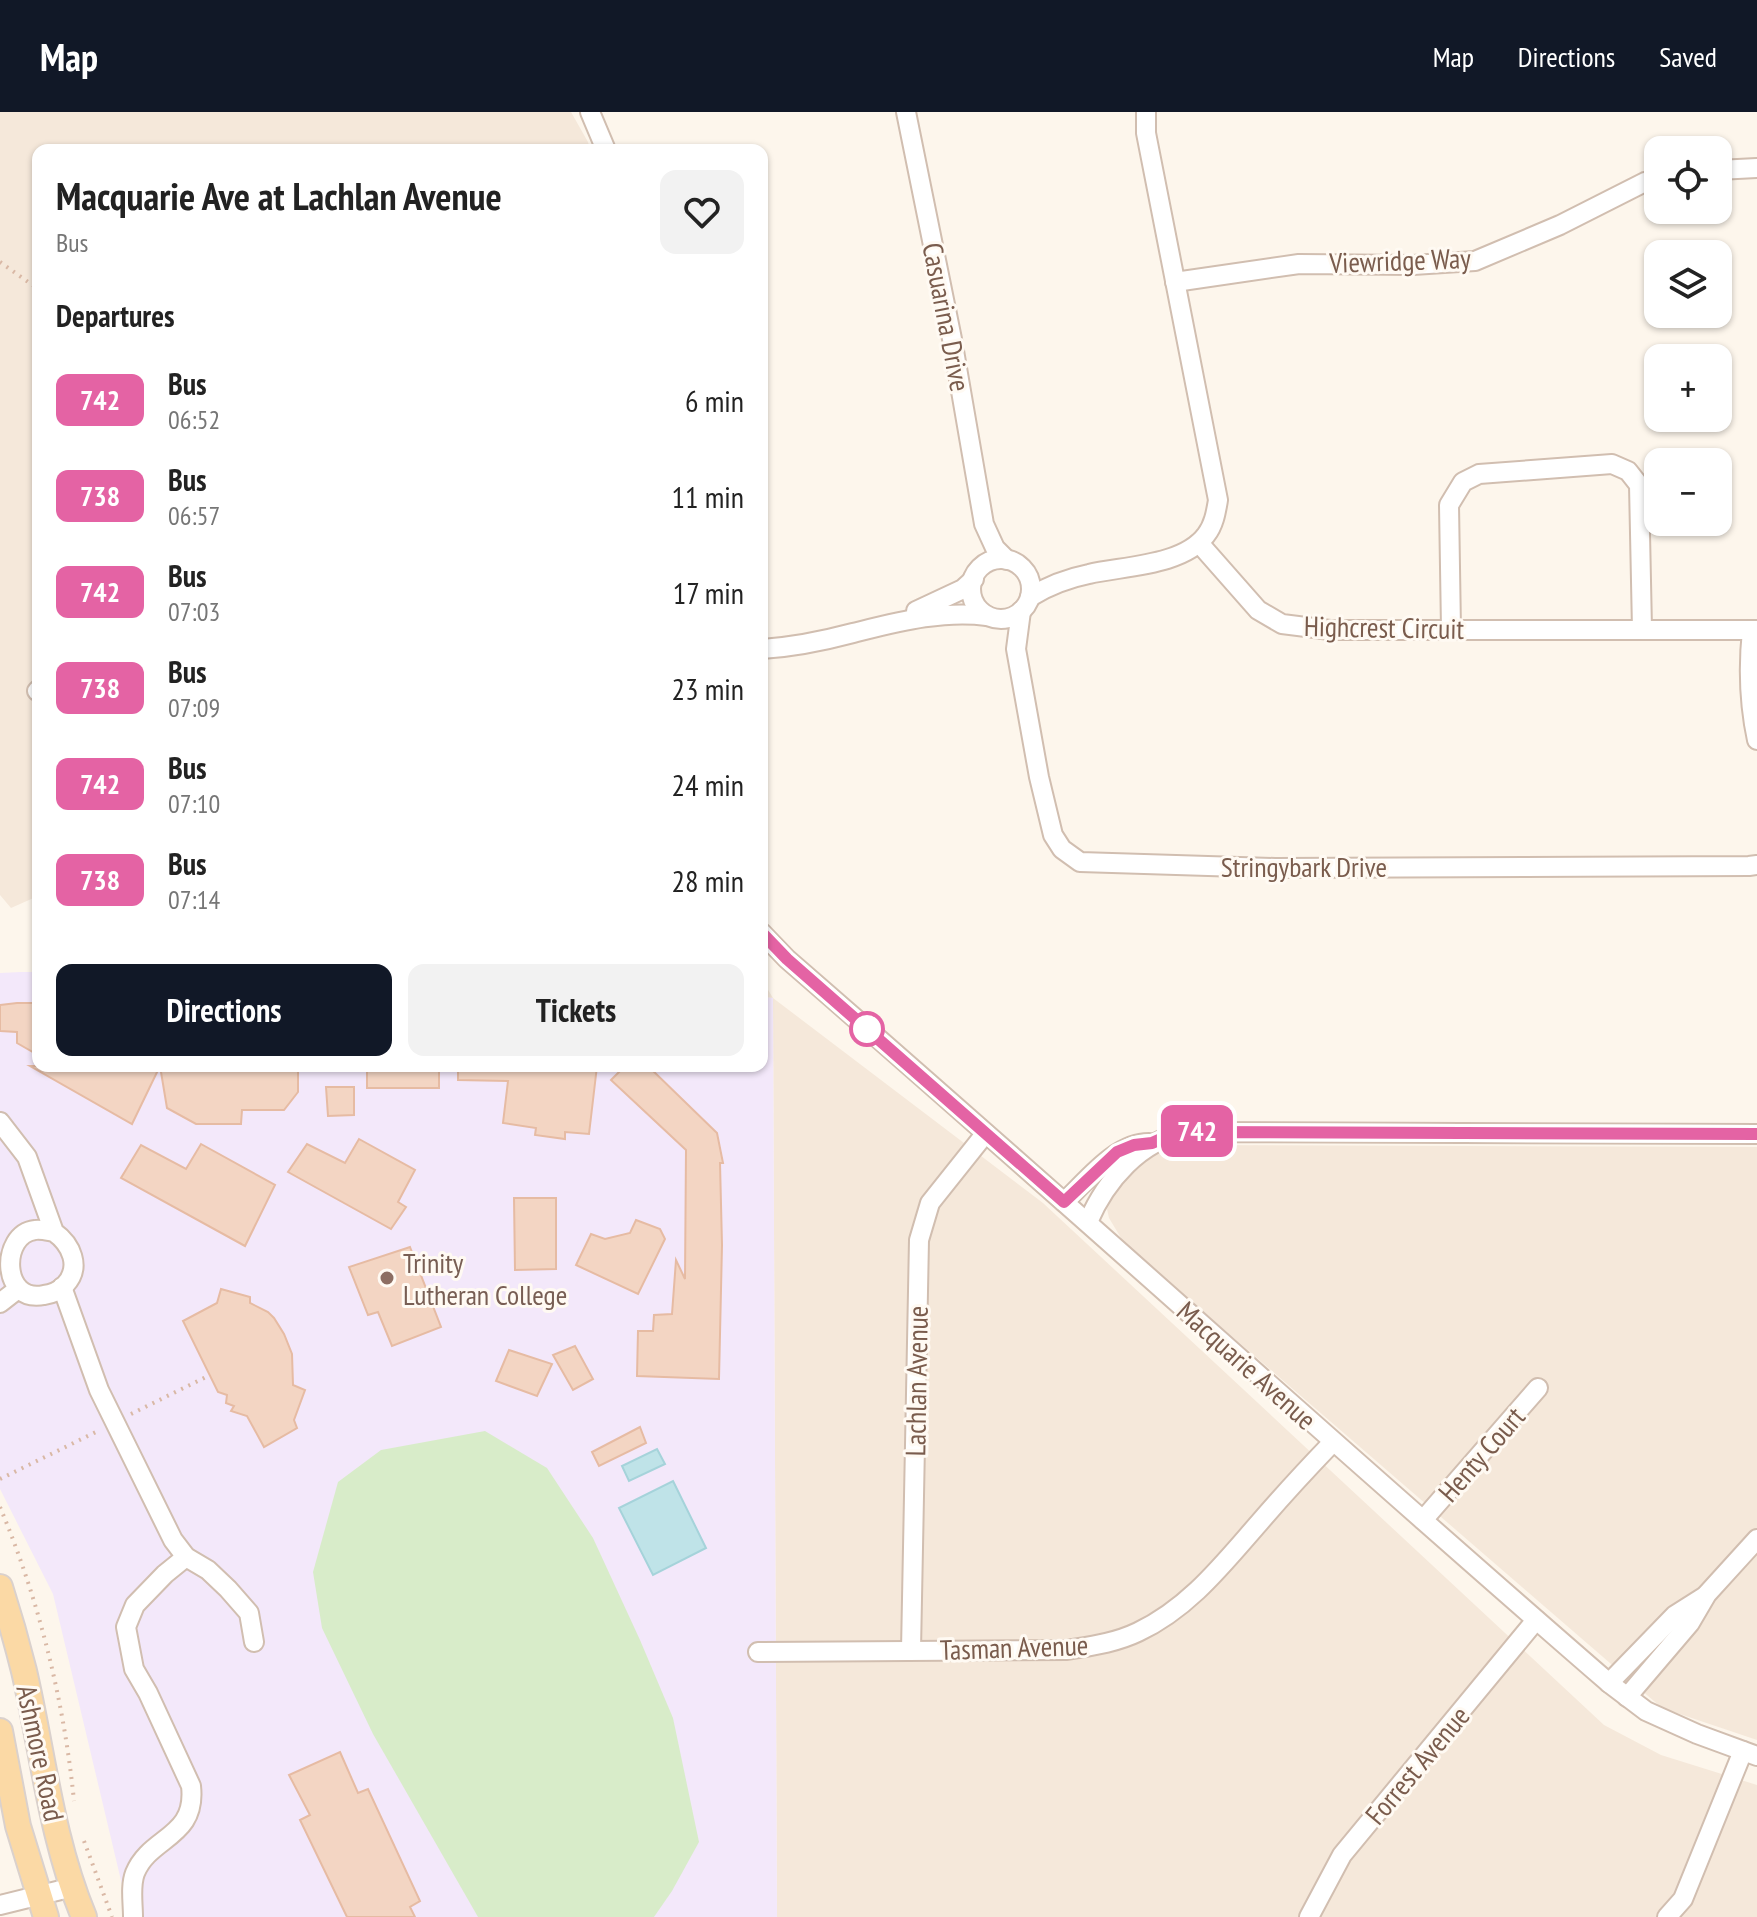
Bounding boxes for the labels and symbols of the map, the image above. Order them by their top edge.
street label: Viewridge Way [1328,239,1472,281]
street label: Casuarina Drive [914,240,980,394]
street label: Highcrest Circuit [1304,607,1465,647]
street label: Stringybark Drive [1221,848,1387,885]
unlabelled marker [850,1012,884,1046]
line badge: 742 [1151,1105,1243,1157]
place label: Trinity Lutheran College [403,1244,567,1313]
marker: Trinity Lutheran College [378,1269,396,1287]
street label: Macquarie Avenue [1169,1293,1325,1437]
street label: Lachlan Avenue [896,1305,936,1457]
street label: Henty Court [1430,1398,1533,1509]
street label: Tasman Avenue [939,1626,1089,1668]
street label: Ashmore Road [9,1682,73,1824]
street label: Forrest Avenue [1357,1698,1477,1832]

